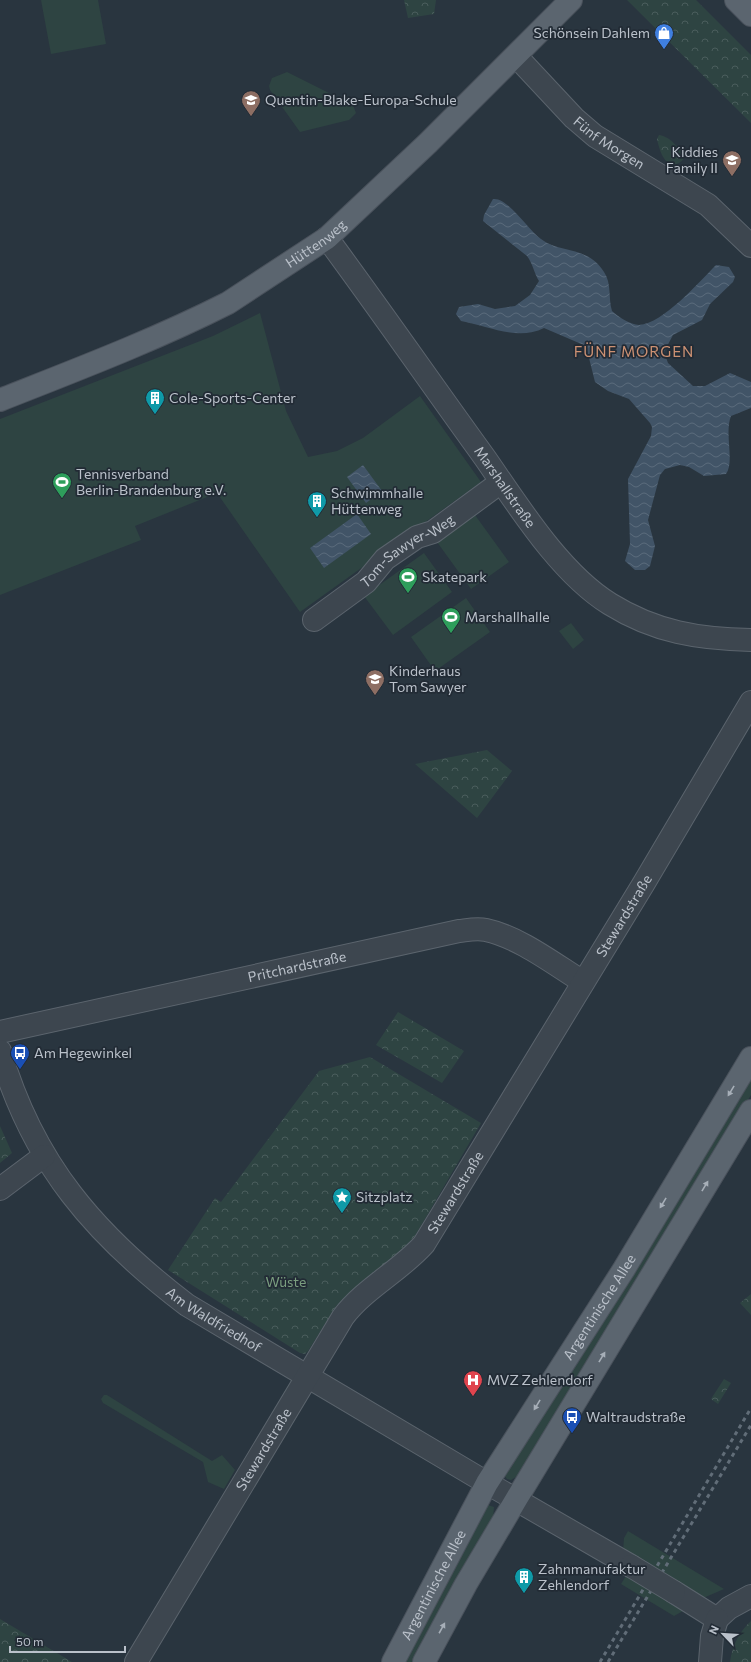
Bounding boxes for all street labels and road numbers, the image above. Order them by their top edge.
street label: Fünf Morgen [570,112,648,172]
street label: Hüttenweg [282,215,350,271]
street label: Marshallstraße [471,442,540,531]
street label: Tom-Sawyer-Weg [357,510,458,591]
street label: Stewardstraße [592,871,655,960]
street label: Pritchardstraße [246,947,348,985]
street label: Stewardstraße [423,1148,487,1237]
street label: Argentinische Allee [559,1251,639,1363]
street label: Am Waldfriedhof [163,1283,265,1356]
street label: Stewardstraße [232,1405,295,1494]
street label: Argentinische Allee [397,1527,469,1643]

